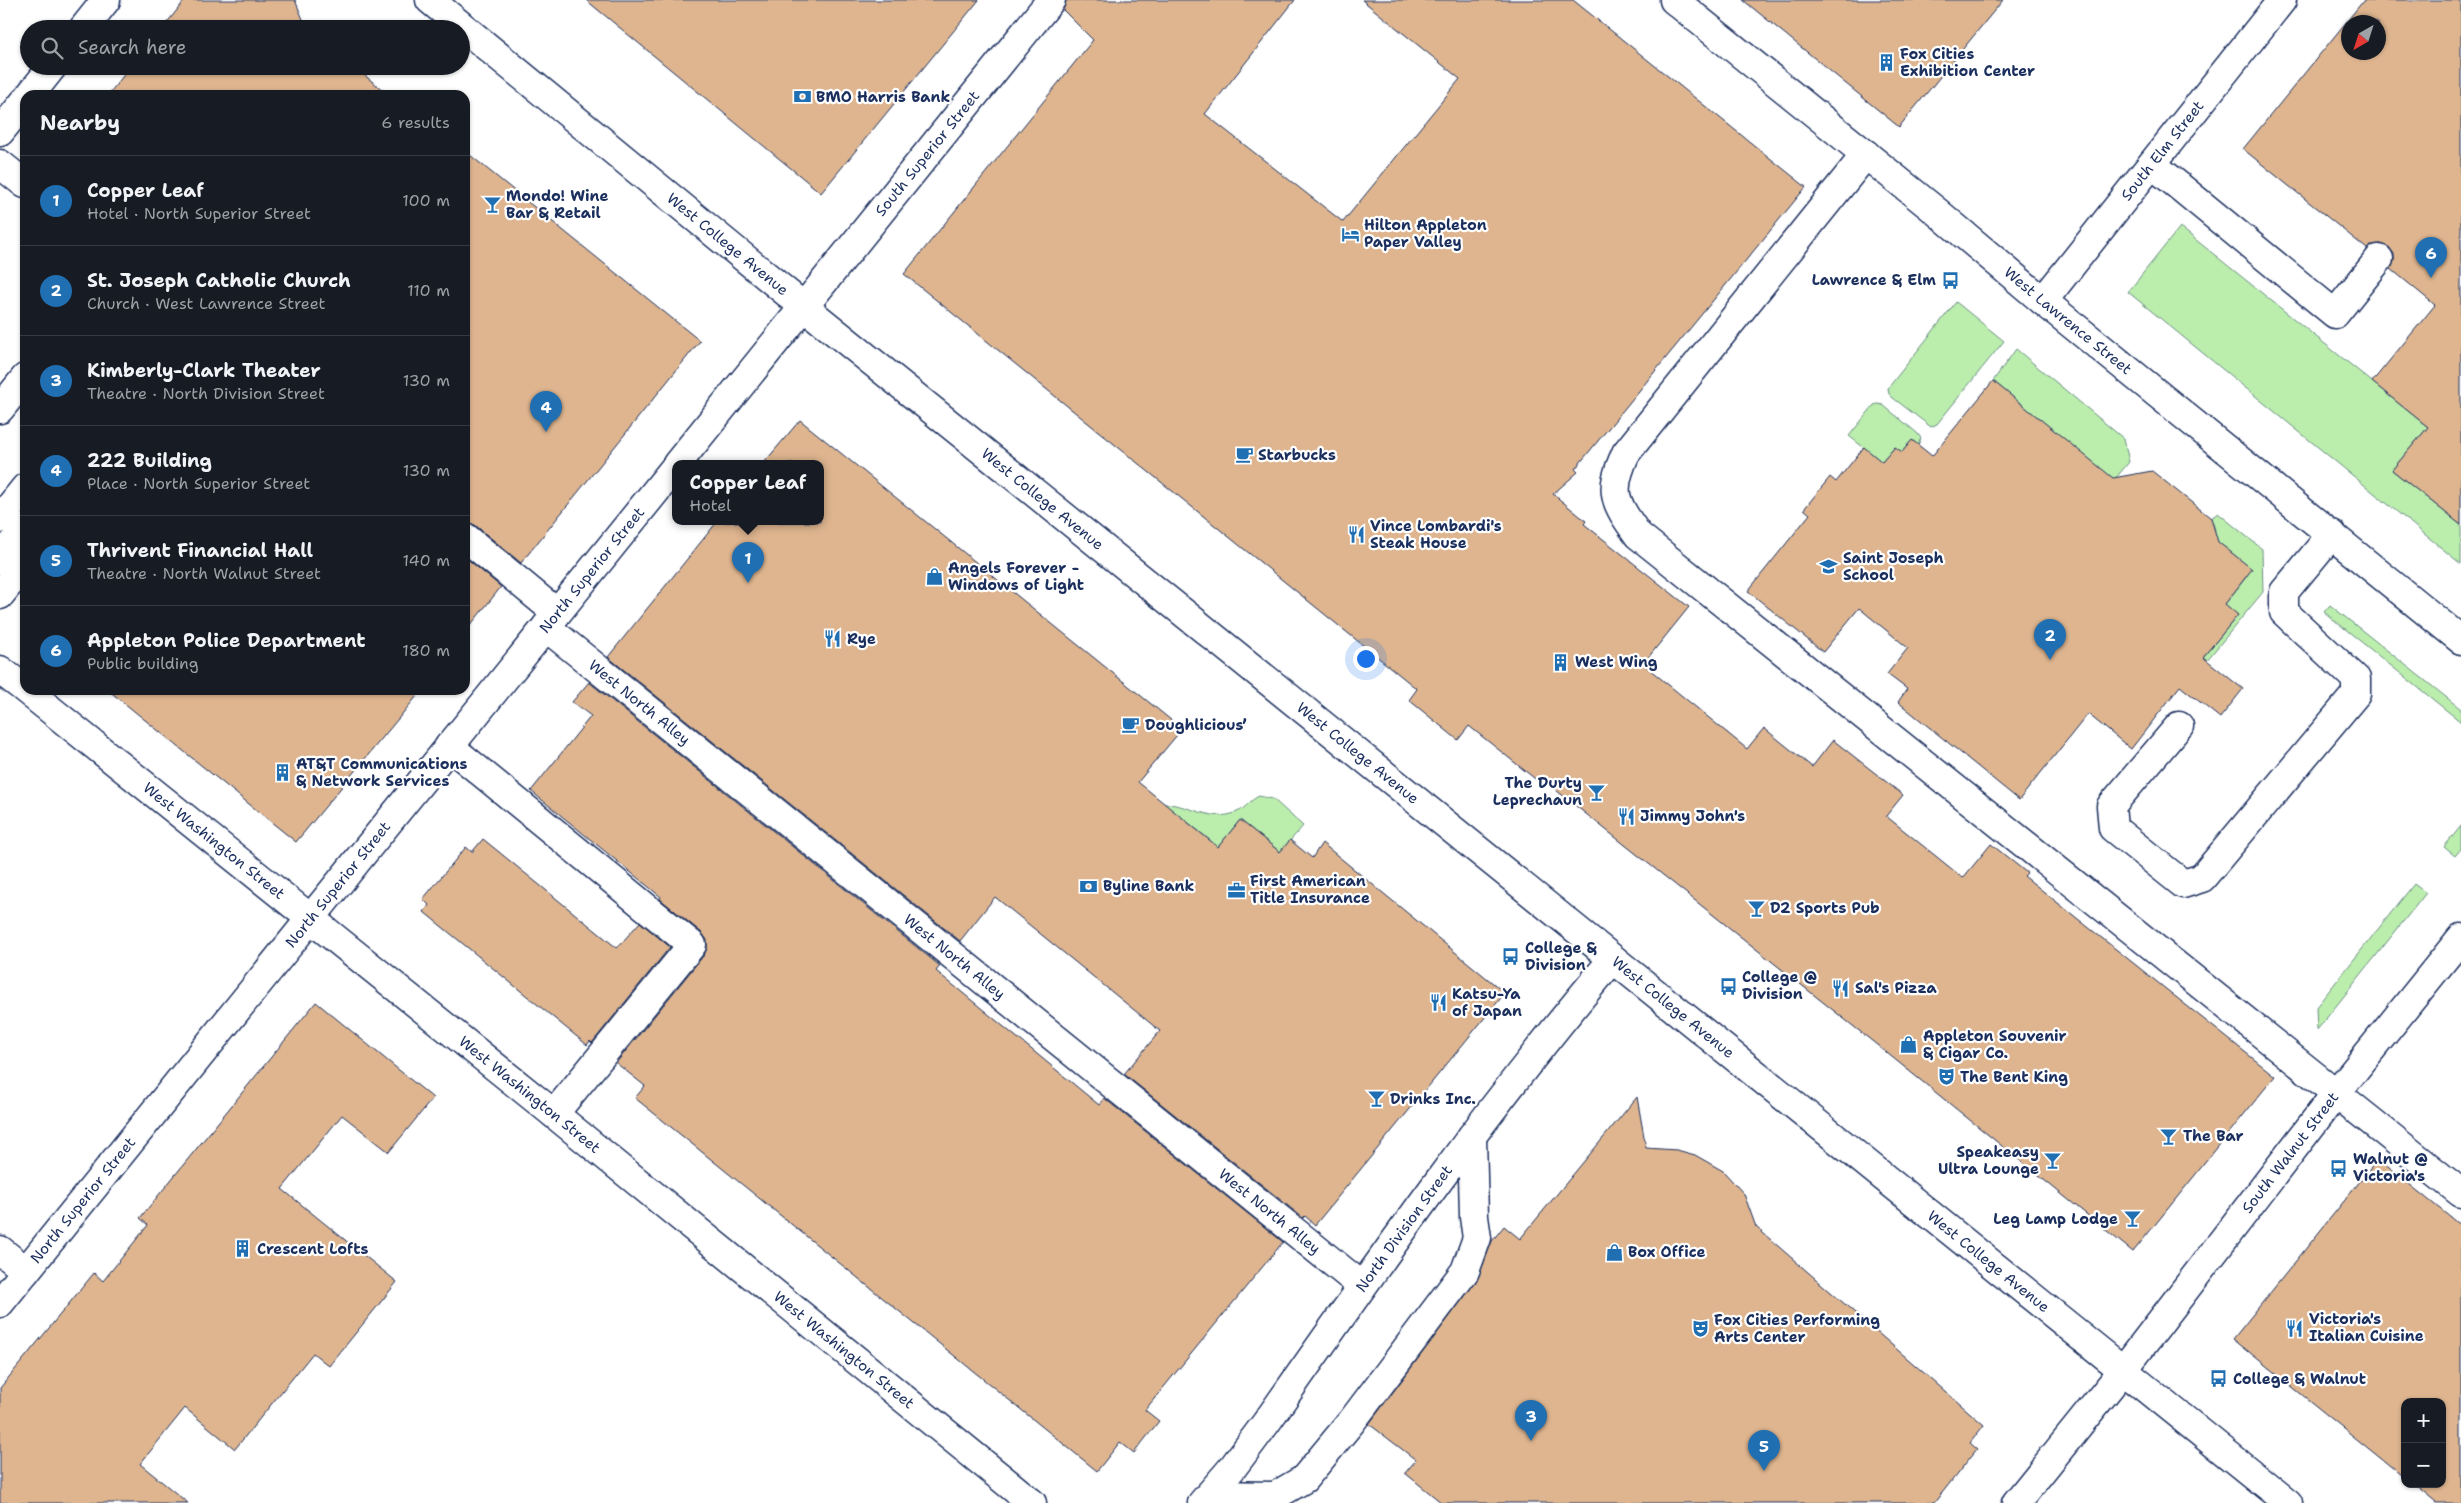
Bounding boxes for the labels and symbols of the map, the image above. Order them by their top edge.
north arrow [2341,15,2386,60]
place label: Fox Cities Exhibition Center [1900,44,2035,81]
building icon: Fox Cities Exhibition Center [1876,53,1896,73]
street label: South Superior Street [871,86,984,220]
bank icon: BMO Harris Bank [792,87,812,107]
place label: BMO Harris Bank [816,87,951,107]
street label: South Elm Street [2116,96,2208,205]
place label: Mondo! Wine Bar & Retail [506,186,608,223]
street label: West College Avenue [663,188,793,300]
bar icon: Mondo! Wine Bar & Retail [482,195,502,215]
place label: Hilton Appleton Paper Valley [1364,215,1487,252]
hotel icon: Hilton Appleton Paper Valley [1340,224,1360,244]
pin: 6 [2415,237,2447,278]
street label: West Lawrence Street [2000,262,2136,379]
place label: Lawrence & Elm [1812,270,1936,290]
bus stop icon: Lawrence & Elm [1940,270,1960,290]
pin: 4 [530,391,562,432]
street label: West College Avenue [977,444,1108,554]
cafe icon: Starbucks [1234,445,1254,465]
place label: Starbucks [1258,445,1336,465]
street label: North Superior Street [535,503,649,637]
place label: Vince Lombardi's Steak House [1370,516,1502,553]
restaurant icon: Vince Lombardi's Steak House [1346,525,1366,545]
pin: 1 [732,542,764,583]
place label: Saint Joseph School [1843,548,1944,585]
school or university icon: Saint Joseph School [1819,557,1839,577]
place label: Angels Forever - Windows of Light [948,558,1084,595]
shop icon: Angels Forever - Windows of Light [924,567,944,587]
pin: 2 [2034,619,2066,660]
restaurant icon: Rye [823,629,843,649]
place label: Rye [847,629,876,649]
your location [1353,646,1379,672]
building icon: West Wing [1551,652,1571,672]
place label: West Wing [1575,652,1658,672]
street label: West North Alley [584,655,694,750]
street label: West College Avenue [1292,698,1423,809]
cafe icon: Doughlicious’ [1121,715,1141,735]
place label: Doughlicious’ [1145,715,1247,735]
place label: AT&T Communications & Network Services [296,754,467,791]
building icon: AT&T Communications & Network Services [272,763,292,783]
place label: The Durty Leprechaun [1493,773,1582,810]
street label: West Washington Street [139,778,289,904]
bar icon: The Durty Leprechaun [1586,782,1606,802]
restaurant icon: Jimmy John's [1616,806,1636,826]
place label: Jimmy John's [1640,806,1745,826]
street label: North Superior Street [281,817,395,952]
place label: First American Title Insurance [1250,871,1370,908]
bank icon: Byline Bank [1079,876,1099,896]
place label: Byline Bank [1103,876,1194,896]
office icon: First American Title Insurance [1226,880,1246,900]
bar icon: D2 Sports Pub [1746,898,1766,918]
place label: D2 Sports Pub [1770,898,1880,918]
street label: West North Alley [899,910,1009,1004]
place label: College & Division [1525,938,1598,975]
bus stop icon: College & Division [1501,947,1521,967]
street label: West College Avenue [1608,952,1738,1063]
place label: College @ Division [1742,967,1817,1004]
bus stop icon: College @ Division [1718,976,1738,996]
restaurant icon: Sal's Pizza [1831,978,1851,998]
place label: Sal's Pizza [1855,978,1938,998]
place label: Katsu-Ya of Japan [1452,984,1522,1021]
restaurant icon: Katsu-Ya of Japan [1428,993,1448,1013]
place label: Appleton Souvenir & Cigar Co. [1923,1026,2067,1063]
street label: West Washington Street [455,1031,604,1158]
shop icon: Appleton Souvenir & Cigar Co. [1899,1035,1919,1055]
theatre icon: The Bent King [1936,1067,1956,1087]
place label: The Bent King [1960,1067,2068,1087]
street label: South Walnut Street [2237,1088,2343,1217]
bar icon: Drinks Inc. [1366,1089,1386,1109]
place label: Drinks Inc. [1390,1089,1476,1109]
bar icon: The Bar [2159,1126,2179,1146]
place label: The Bar [2183,1126,2244,1146]
street label: North Superior Street [26,1133,140,1268]
place label: Speakeasy Ultra Lounge [1938,1142,2039,1179]
place label: Walnut @ Victoria's [2353,1149,2428,1186]
bar icon: Speakeasy Ultra Lounge [2043,1151,2063,1171]
bus stop icon: Walnut @ Victoria's [2329,1158,2349,1178]
street label: North Division Street [1351,1161,1457,1296]
street label: West North Alley [1214,1164,1325,1258]
street label: West College Avenue [1923,1206,2054,1317]
place label: Leg Lamp Lodge [1993,1209,2118,1229]
bar icon: Leg Lamp Lodge [2122,1209,2142,1229]
building icon: Crescent Lofts [233,1239,253,1259]
place label: Crescent Lofts [257,1239,369,1259]
shop icon: Box Office [1604,1242,1624,1262]
place label: Box Office [1628,1242,1706,1262]
street label: West Washington Street [769,1287,919,1413]
place label: Victoria's Italian Cuisine [2309,1309,2424,1346]
place label: Fox Cities Performing Arts Center [1714,1310,1880,1347]
restaurant icon: Victoria's Italian Cuisine [2285,1318,2305,1338]
theatre icon: Fox Cities Performing Arts Center [1690,1319,1710,1339]
bus stop icon: College & Walnut [2209,1369,2229,1389]
place label: College & Walnut [2233,1369,2366,1389]
pin: 3 [1515,1400,1547,1441]
pin: 5 [1748,1430,1780,1471]

